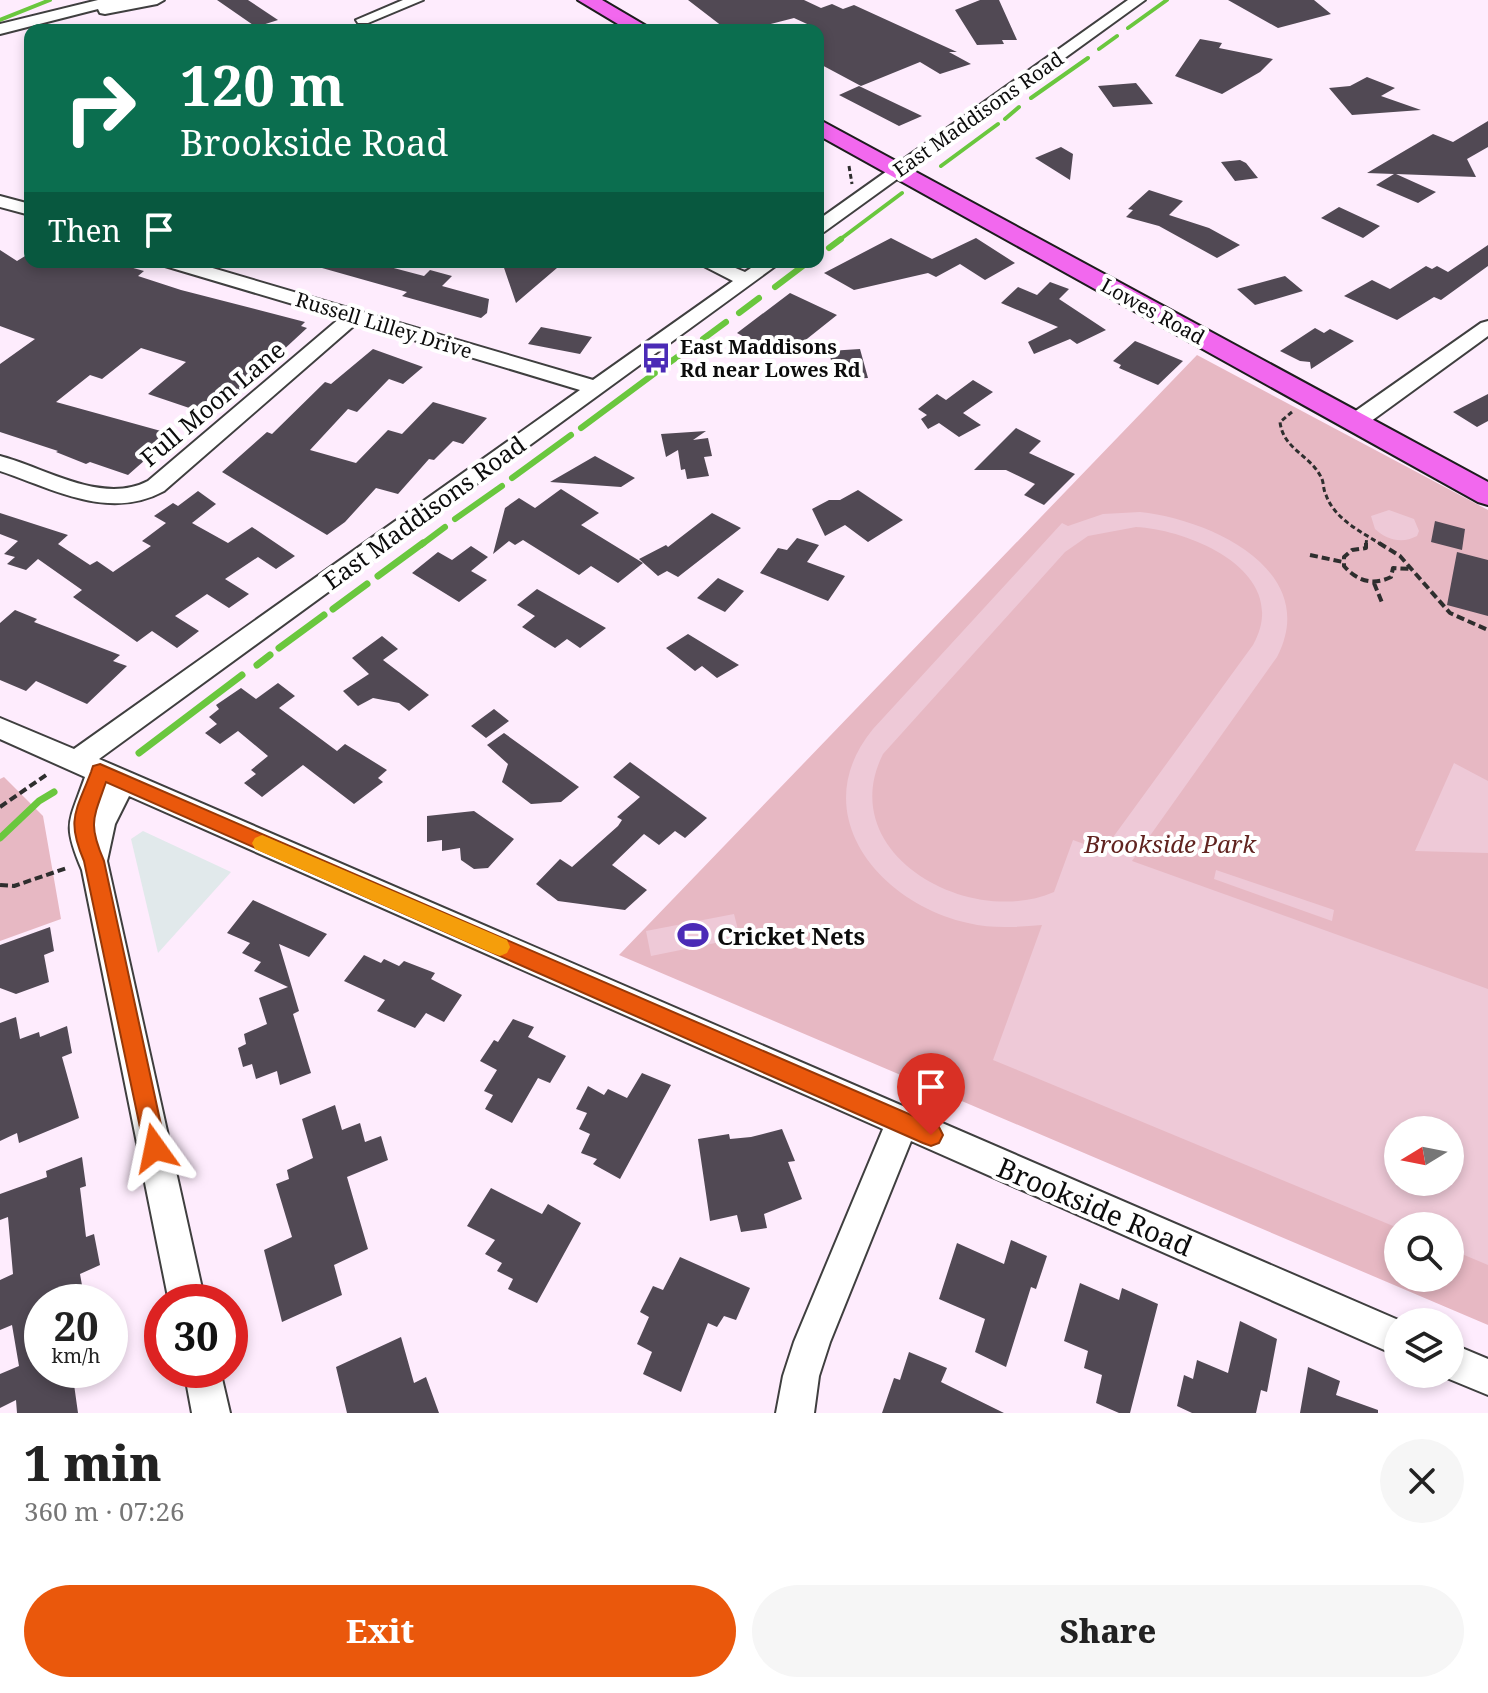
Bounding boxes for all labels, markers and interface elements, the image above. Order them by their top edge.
street label: East Maddisons Road [888,45,1068,183]
text: 120 m [180,46,345,122]
icon: right [48,56,152,160]
text: Brookside Road [180,118,448,167]
icon: arrive [137,208,181,252]
text: Then [48,210,121,251]
street label: Lowes Road [1096,271,1210,351]
street label: Russell Lilley Drive [292,285,476,365]
street label: Full Moon Lane [133,333,291,473]
place label: East Maddisons Rd near Lowes Rd [680,333,861,383]
bus stop icon: East Maddisons Rd near Lowes Rd [639,341,673,375]
street label: East Maddisons Road [316,427,532,597]
park label: Brookside Park [1083,827,1257,860]
sports icon: Cricket Nets [676,918,710,952]
place label: Cricket Nets [717,919,865,952]
pin [897,1053,965,1135]
icon: arrive [909,1065,953,1109]
position arrow [113,1106,197,1190]
north arrow [1384,1116,1464,1196]
map controls [1384,1116,1464,1388]
street label: Brookside Road [992,1148,1198,1264]
button: search [1384,1212,1464,1292]
speed limit sign: 30 [144,1284,248,1388]
text: 20 [53,1298,99,1353]
button: layers [1384,1308,1464,1388]
text: km/h [51,1342,101,1369]
text: 1 min [24,1430,162,1495]
button: close [1380,1439,1464,1523]
text: 360 m · 07:26 [24,1493,185,1529]
button: Exit [24,1585,736,1677]
button: Share [752,1585,1464,1677]

